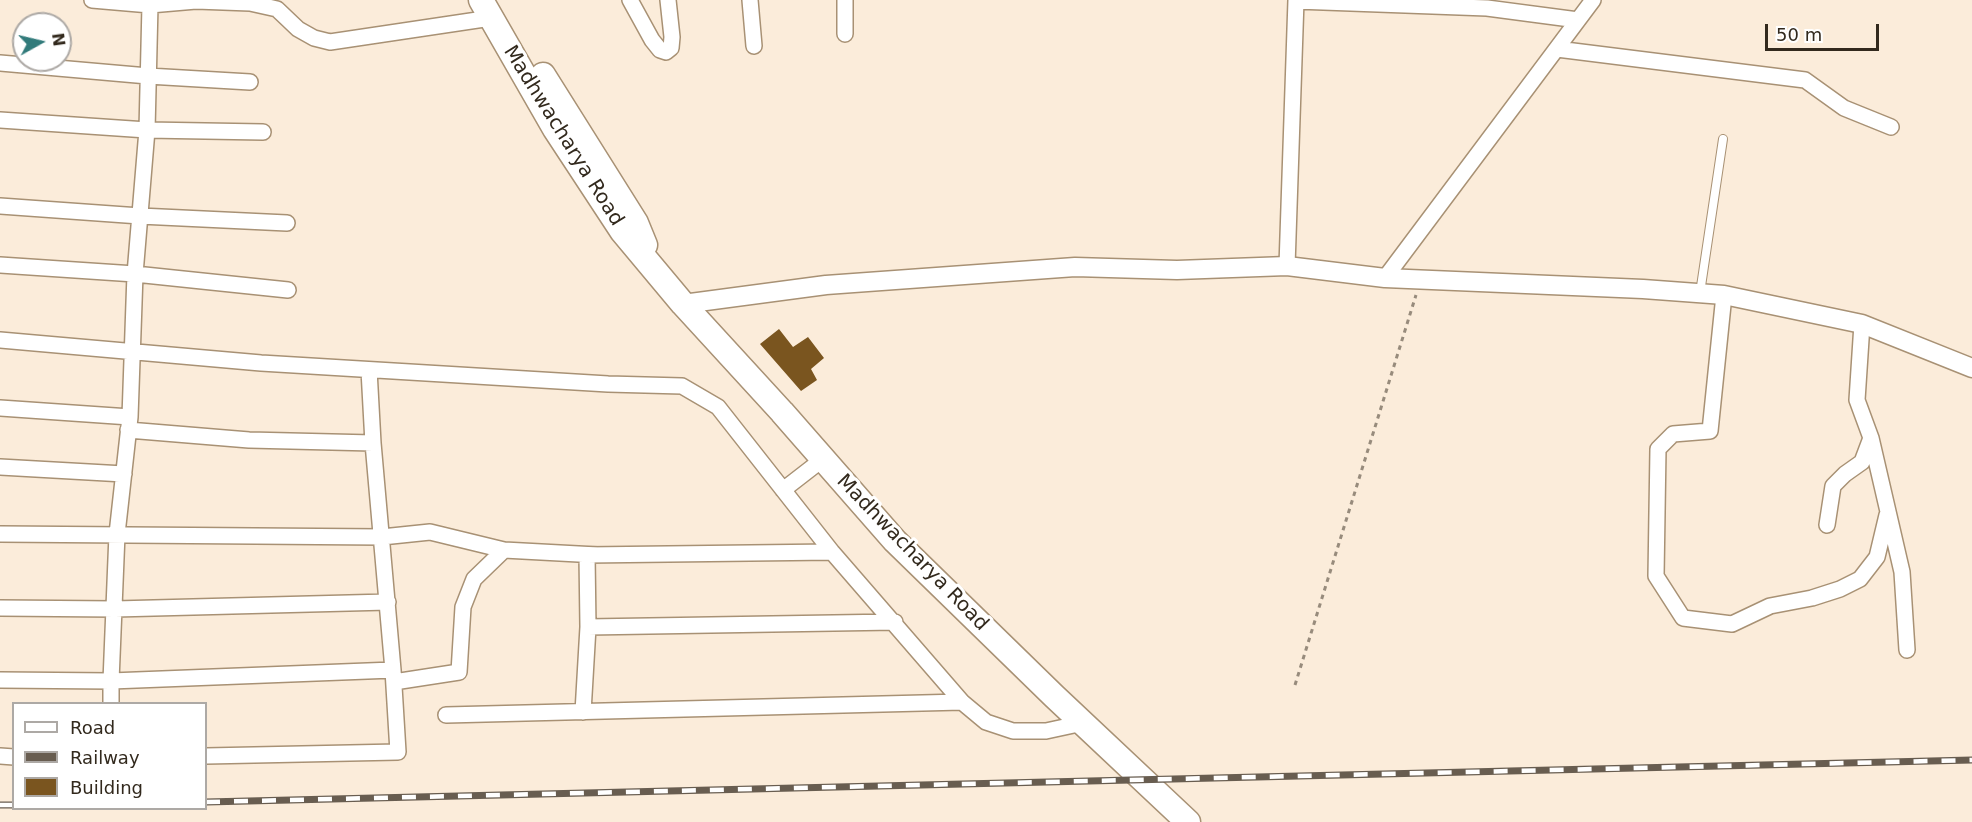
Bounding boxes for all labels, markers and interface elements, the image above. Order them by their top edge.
north arrow [12,12,72,72]
scale bar [1768,12,1882,50]
text: 50 m [1776,24,1822,45]
text: N [48,32,69,48]
street label: Madhwacharya Road [498,41,628,231]
street label: Madhwacharya Road [831,470,993,636]
legend [12,702,207,810]
text: Road [70,717,115,738]
text: Railway [70,747,140,768]
text: Building [70,777,143,798]

